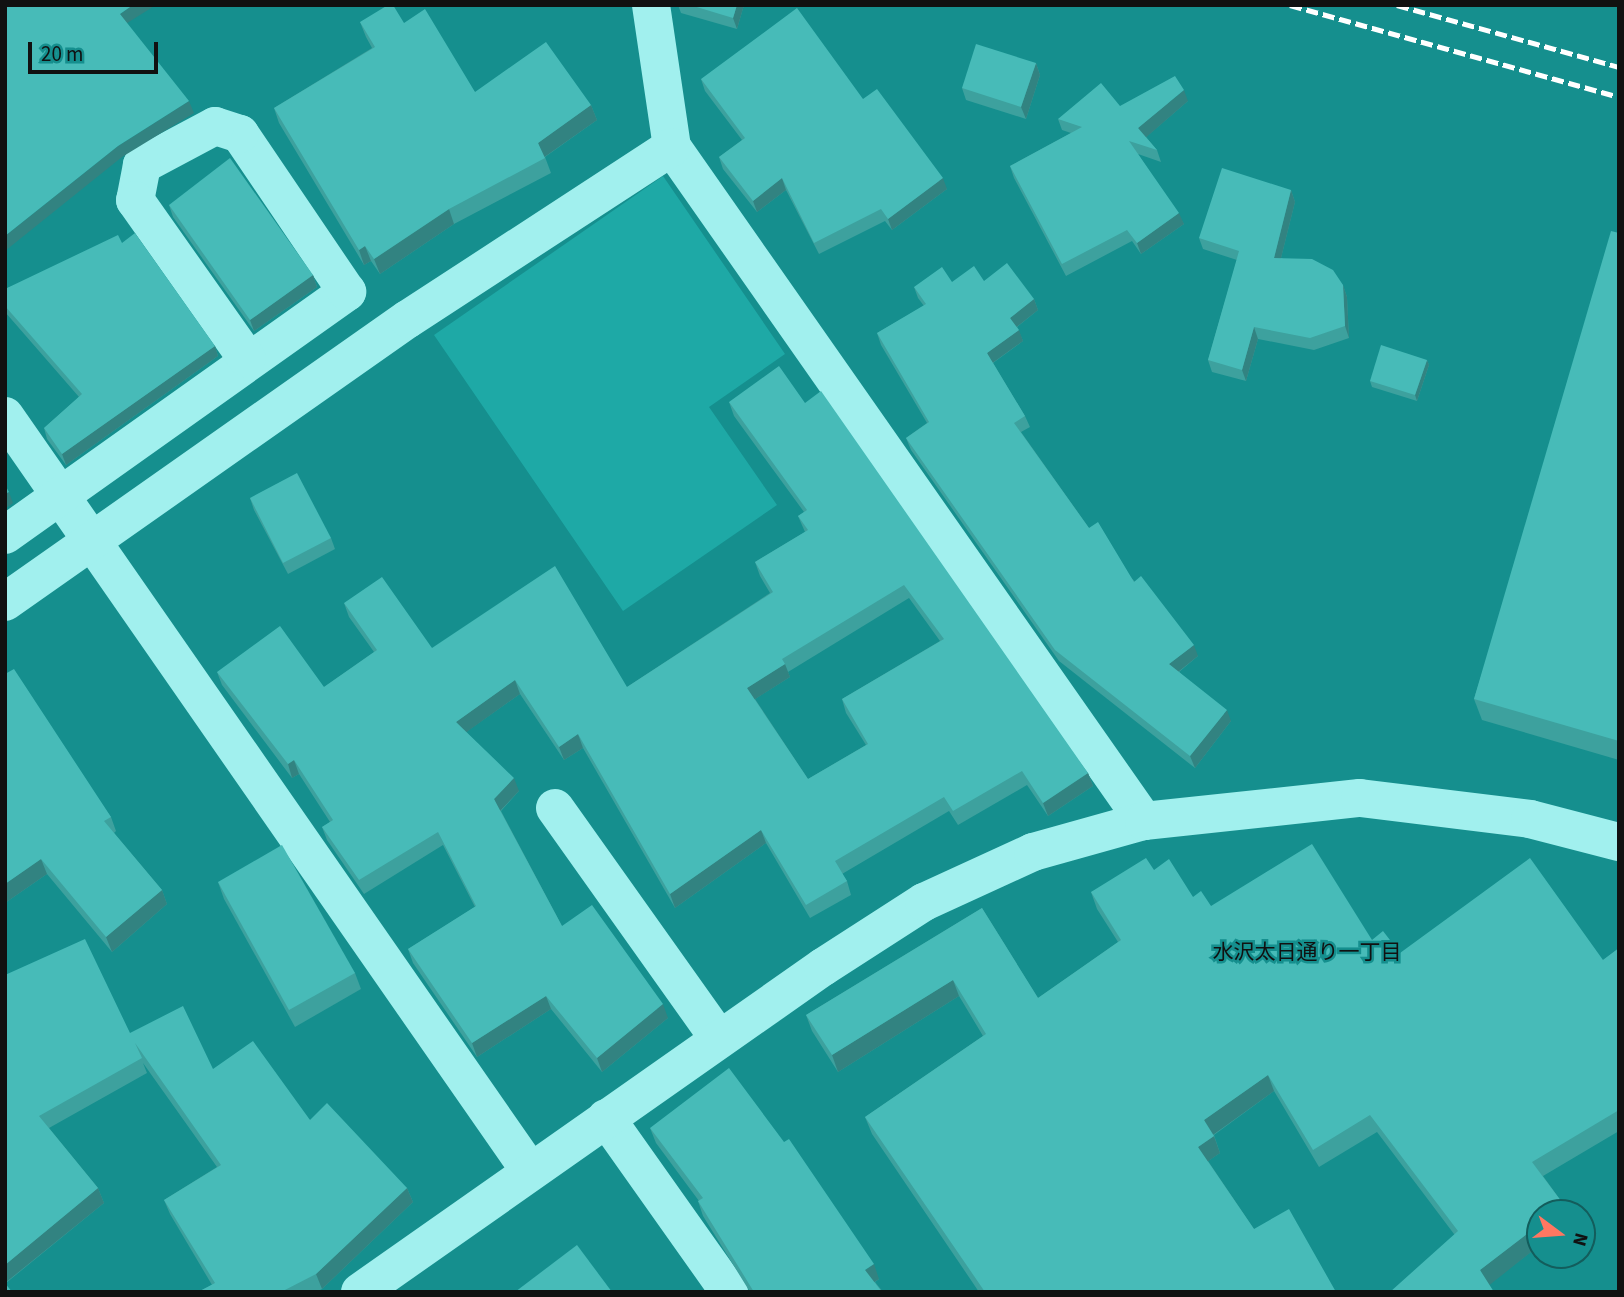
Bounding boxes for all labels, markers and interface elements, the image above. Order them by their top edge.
scale bar [32,28,161,72]
text: 20 m [41,39,83,69]
district label: 水沢太日通り一丁目 [1213,939,1401,965]
north arrow [1526,1199,1596,1269]
text: N [1565,1230,1594,1249]

